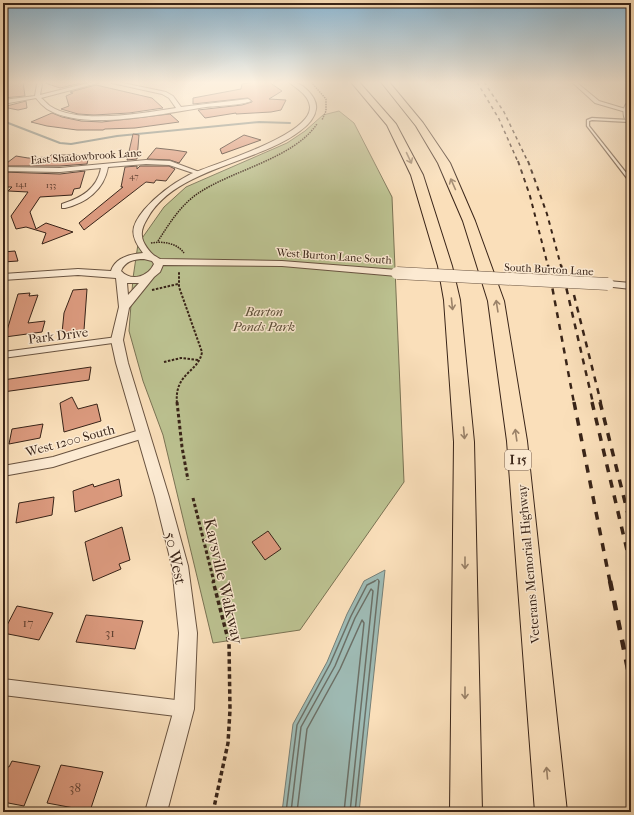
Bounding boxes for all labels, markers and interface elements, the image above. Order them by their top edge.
street label: East Shadowbrook Lane [30,146,143,167]
one-way arrow [406,152,413,164]
house number: 47 [129,171,139,181]
one-way arrow [449,178,456,190]
house number: 141 [15,179,27,189]
house number: 133 [46,180,57,190]
street label: West Burton Lane South [275,246,393,267]
street label: South Burton Lane [504,261,595,278]
one-way arrow [448,297,455,310]
one-way arrow [493,300,501,313]
park label: Barton Ponds Park [232,304,295,334]
street label: Park Drive [27,324,90,347]
street label: West 1200 South [23,421,117,460]
one-way arrow [460,426,467,439]
one-way arrow [512,429,520,442]
road number: I 15 [505,450,531,470]
street label: Veterans Memorial Highway [514,483,543,645]
street label: Kaysville Walkway [200,516,247,646]
street label: 50 West [161,530,190,586]
one-way arrow [461,556,469,569]
house number: 17 [23,615,33,630]
house number: 31 [105,625,115,640]
one-way arrow [461,686,469,699]
one-way arrow [544,767,551,780]
house number: 38 [69,780,81,795]

